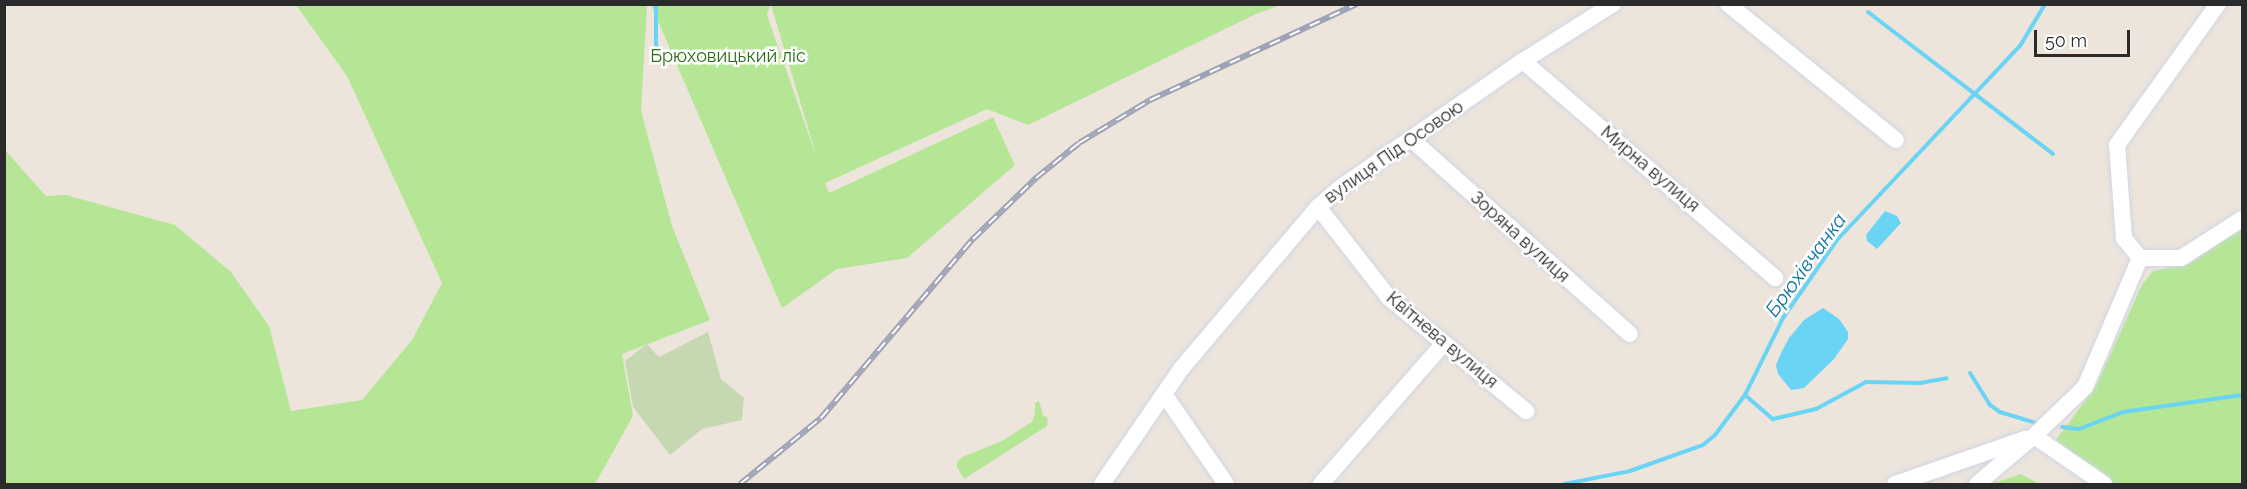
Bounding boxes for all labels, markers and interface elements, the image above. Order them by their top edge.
scale bar [2037,18,2133,56]
text: 50 m [2045,30,2087,51]
park label: Брюховицький ліс [650,45,806,67]
street label: вулиця Під Осовою [1320,96,1468,208]
street label: Мирна вулиця [1596,121,1704,217]
street label: Зоряна вулиця [1466,187,1574,287]
water label: Брюхівчанка [1760,209,1852,321]
street label: Квітнева вулиця [1382,287,1502,393]

